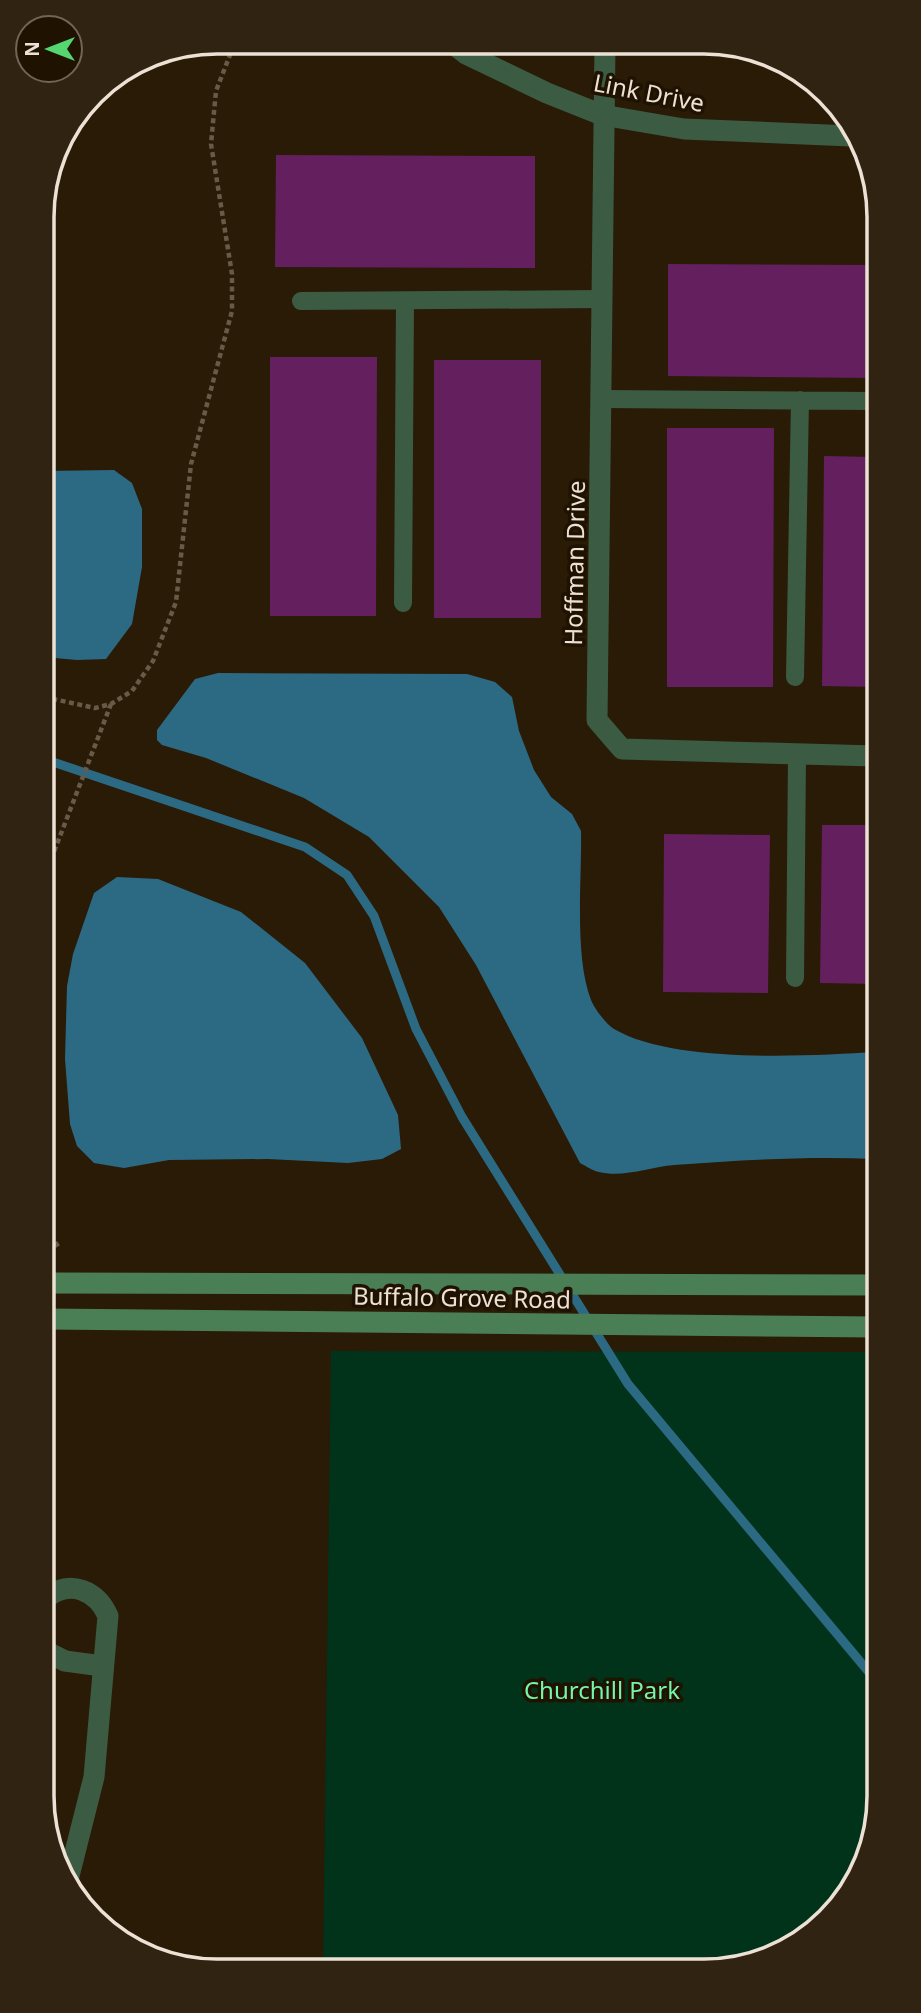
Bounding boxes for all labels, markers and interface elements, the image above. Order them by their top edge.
north arrow [14,14,84,84]
text: N [19,41,45,57]
street label: Link Drive [591,65,707,119]
street label: Hoffman Drive [556,480,592,646]
street label: Buffalo Grove Road [353,1279,571,1315]
park label: Churchill Park [524,1673,680,1706]

